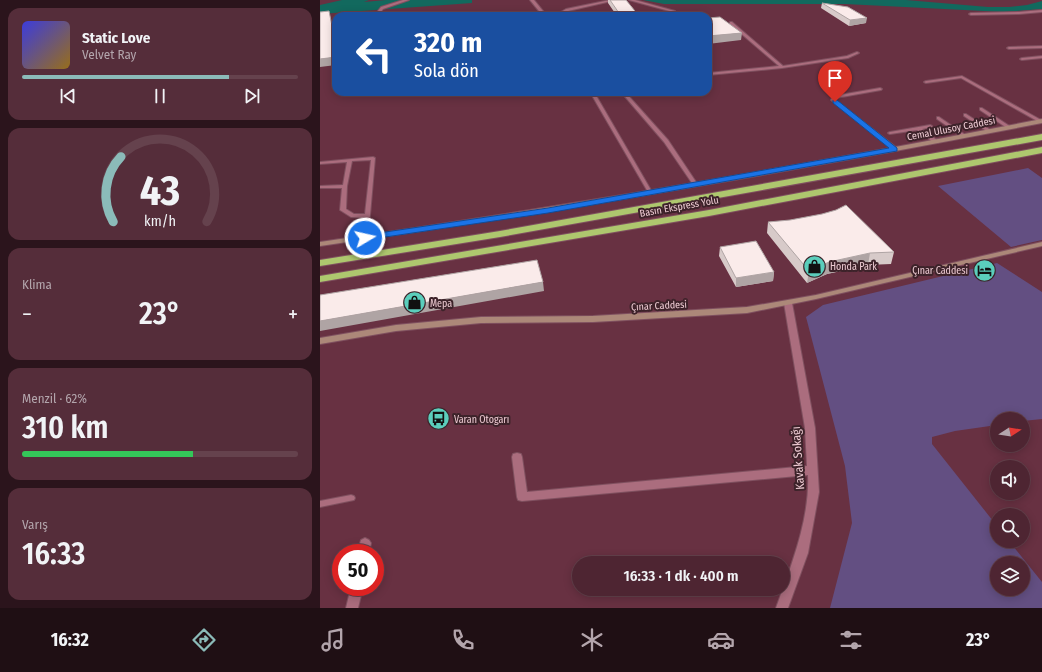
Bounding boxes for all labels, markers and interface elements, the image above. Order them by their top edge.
text: 320 m [414,26,482,59]
icon: left [348,28,400,80]
text: Static Love [82,29,150,47]
text: Velvet Ray [82,47,136,62]
text: Sola dön [414,60,479,82]
pin [818,61,852,102]
icon: arrive [824,67,846,89]
icon: previous [57,85,79,107]
icon: pause [149,85,171,107]
icon: next [241,85,263,107]
street label: Cemal Ulusoy Caddesi [906,114,996,143]
text: 43 [140,166,180,216]
street label: Basın Ekspress Yolu [639,194,720,220]
text: km/h [144,213,176,230]
position arrow [344,217,386,259]
shop icon: Honda Park [802,253,828,279]
hotel icon: Çınar Caddesi [971,257,997,283]
place label: Honda Park [830,261,877,273]
place label: Çınar Caddesi [912,264,968,277]
text: Klima [22,277,52,292]
shop icon: Mepa [401,290,427,316]
text: 23° [139,296,181,332]
place label: Mepa [430,298,452,310]
street label: Çınar Caddesi [631,298,687,313]
text: − [22,301,32,328]
text: + [288,301,298,328]
text: Menzil · 62% [22,391,87,406]
bus stop icon: Varan Otogarı [426,406,452,432]
text: 310 km [22,410,108,446]
north arrow [990,412,1030,452]
map controls [990,412,1030,596]
place label: Varan Otogarı [454,414,509,426]
street label: Kavak Sokağı [789,426,807,490]
button: sound [990,460,1030,500]
button: search [990,508,1030,548]
text: Varış [22,517,48,532]
text: 16:33 [22,536,85,572]
speed limit sign: 50 [332,544,384,596]
button: layers [990,556,1030,596]
text: 16:33 · 1 dk · 400 m [624,567,738,585]
icon: directions [190,626,218,654]
icon: music [319,626,347,654]
icon: phone [449,626,477,654]
icon: climate [578,626,606,654]
icon: car [707,626,735,654]
icon: filters [837,626,865,654]
text: 16:32 [51,629,89,651]
text: 23° [966,629,991,651]

